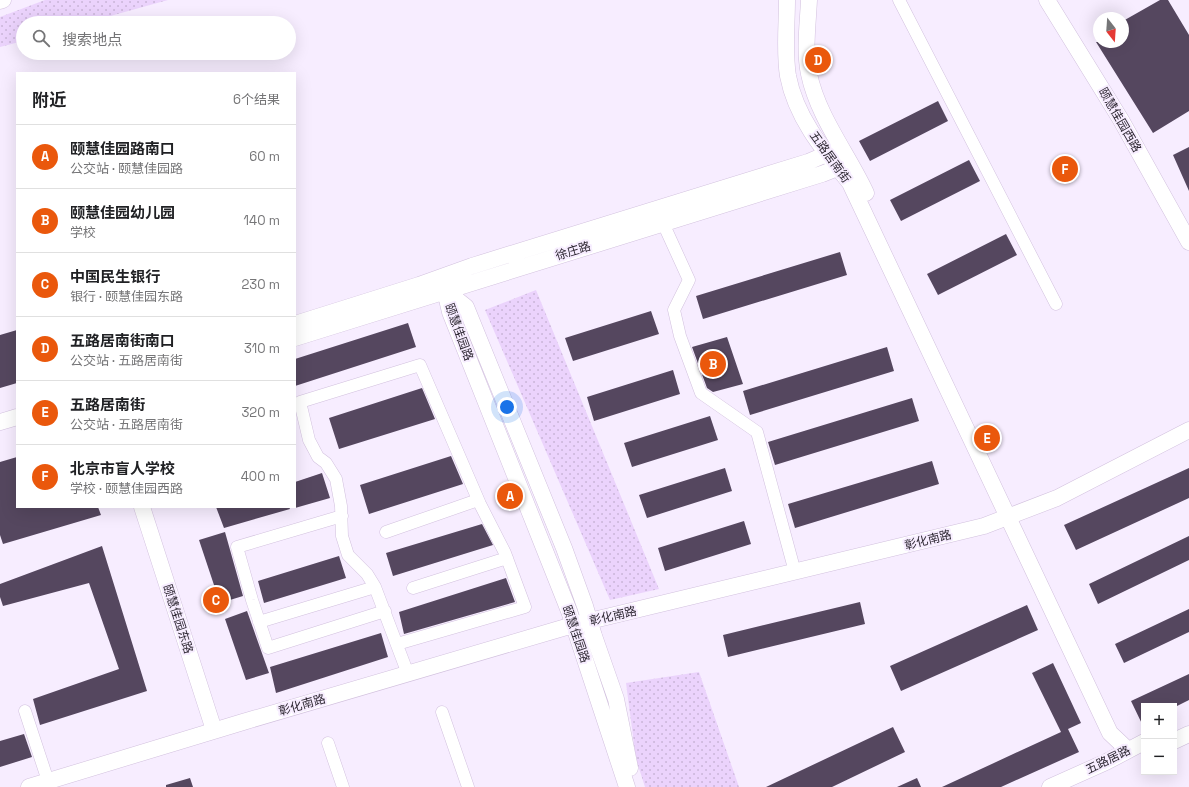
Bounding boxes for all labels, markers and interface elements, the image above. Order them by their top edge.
north arrow [1093,12,1129,48]
search box [16,16,296,60]
icon: search [30,27,52,49]
text: 搜索地点 [62,30,122,49]
pin: D [805,45,831,75]
street label: 颐慧佳园西路 [1095,85,1145,155]
text: 附近 [32,89,66,111]
text: 6个结果 [233,91,280,108]
street label: 五路居南街 [806,128,854,186]
text: 颐慧佳园路南口 [70,139,175,158]
text: A [41,148,49,165]
text: 60 m [249,148,280,165]
pin: F [1052,154,1078,184]
text: 公交站 · 颐慧佳园路 [70,160,183,177]
text: 颐慧佳园幼儿园 [70,203,175,222]
text: B [41,212,49,229]
text: 140 m [244,212,280,229]
text: 学校 [70,224,96,241]
street label: 徐庄路 [553,238,593,264]
text: 中国民生银行 [70,267,160,286]
text: C [41,276,49,293]
text: 230 m [242,276,280,293]
text: 银行 · 颐慧佳园东路 [70,288,183,305]
street label: 颐慧佳园路 [441,301,477,363]
text: 五路居南街南口 [70,331,175,350]
text: D [41,340,49,357]
text: 310 m [244,340,280,357]
pin: B [700,349,726,379]
text: 公交站 · 五路居南街 [70,352,183,369]
text: 五路居南街 [70,395,145,414]
your location [497,397,517,417]
text: E [41,404,49,421]
text: 320 m [241,404,280,421]
text: 公交站 · 五路居南街 [70,416,183,433]
pin: E [974,423,1000,453]
text: 北京市盲人学校 [70,459,175,478]
text: F [42,468,48,485]
text: 400 m [241,468,280,485]
text: 学校 · 颐慧佳园西路 [70,480,183,497]
pin: A [497,481,523,511]
street label: 彰化南路 [903,526,953,554]
street label: 颐慧佳园东路 [159,582,197,656]
pin: C [203,585,229,615]
street label: 颐慧佳园路 [559,603,593,665]
street label: 彰化南路 [588,603,638,629]
street label: 彰化南路 [277,691,327,719]
map controls [1141,703,1177,775]
button: + [1141,703,1177,739]
button: − [1141,739,1177,775]
street label: 五路居路 [1083,742,1133,778]

